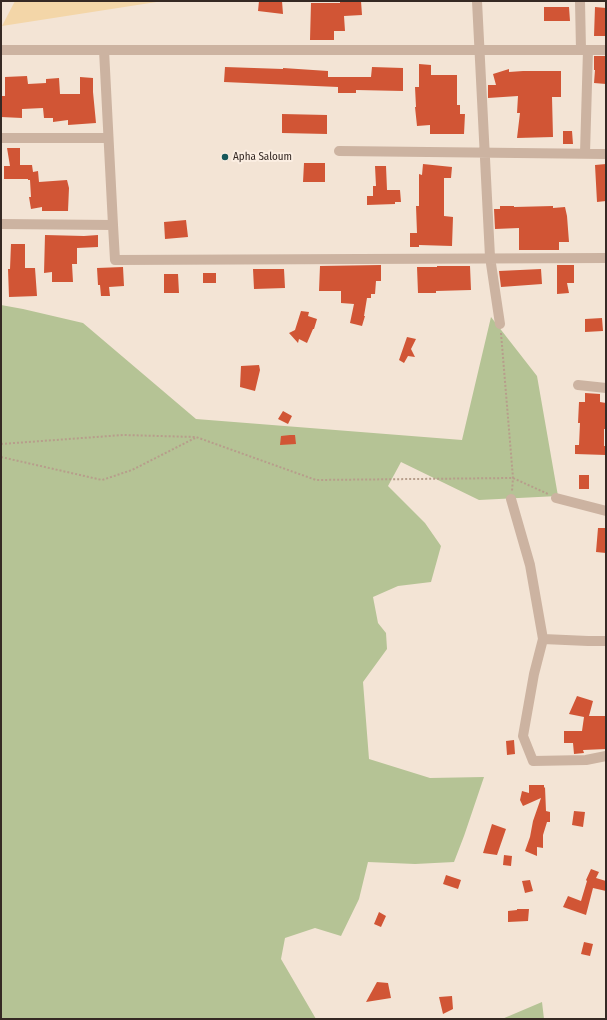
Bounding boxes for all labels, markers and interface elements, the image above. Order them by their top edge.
place label: Apha Saloum [233,150,292,164]
marker: Apha Saloum [220,152,230,162]

